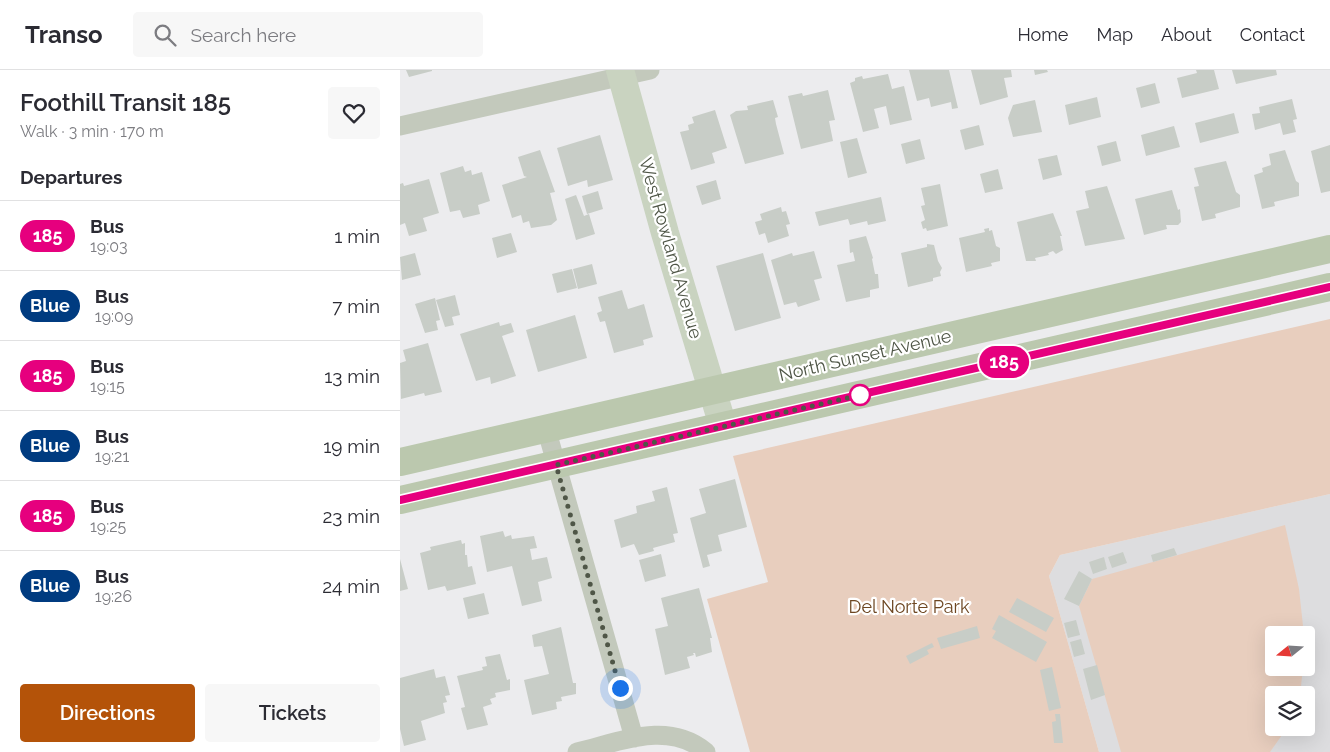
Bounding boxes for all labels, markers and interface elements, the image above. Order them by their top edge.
search box [133,12,483,57]
text: Transo [25,20,103,49]
icon: search [151,21,179,49]
text: Search here [191,24,296,46]
text: Home [1017,24,1068,45]
text: Map [1096,24,1133,45]
text: About [1161,24,1212,45]
text: Contact [1240,24,1305,45]
button: heart [328,87,380,139]
text: Foothill Transit 185 [20,88,231,117]
text: Walk · 3 min · 170 m [20,122,164,141]
street label: West Rowland Avenue [635,155,707,341]
text: Departures [20,166,122,188]
text: Bus [90,215,124,237]
text: 185 [33,225,62,246]
text: 1 min [334,225,380,247]
text: 19:03 [90,237,128,256]
text: Bus [95,285,129,307]
text: Blue [30,295,70,316]
text: 7 min [332,295,380,317]
text: 19:09 [95,307,133,326]
street label: North Sunset Avenue [777,325,954,385]
line badge: 185 [975,346,1033,378]
text: 185 [989,351,1019,372]
text: Bus [90,355,124,377]
text: 185 [33,365,62,386]
text: 13 min [324,365,380,387]
text: 19:15 [90,377,125,396]
unlabelled marker [849,384,871,406]
text: Bus [95,425,129,447]
text: Blue [30,435,70,456]
text: 19 min [323,435,380,457]
text: 19:21 [95,447,129,466]
text: Bus [90,495,124,517]
text: 185 [33,505,62,526]
text: 23 min [322,505,380,527]
text: 19:25 [90,517,126,536]
text: Bus [95,565,129,587]
text: Blue [30,575,70,596]
text: 24 min [322,575,380,597]
text: 19:26 [95,587,132,606]
park label: Del Norte Park [849,596,970,617]
north arrow [1265,626,1315,676]
map controls [1265,626,1315,736]
your location [608,676,633,701]
button: Directions [20,684,195,742]
button: Tickets [205,684,380,742]
button: layers [1265,686,1315,736]

